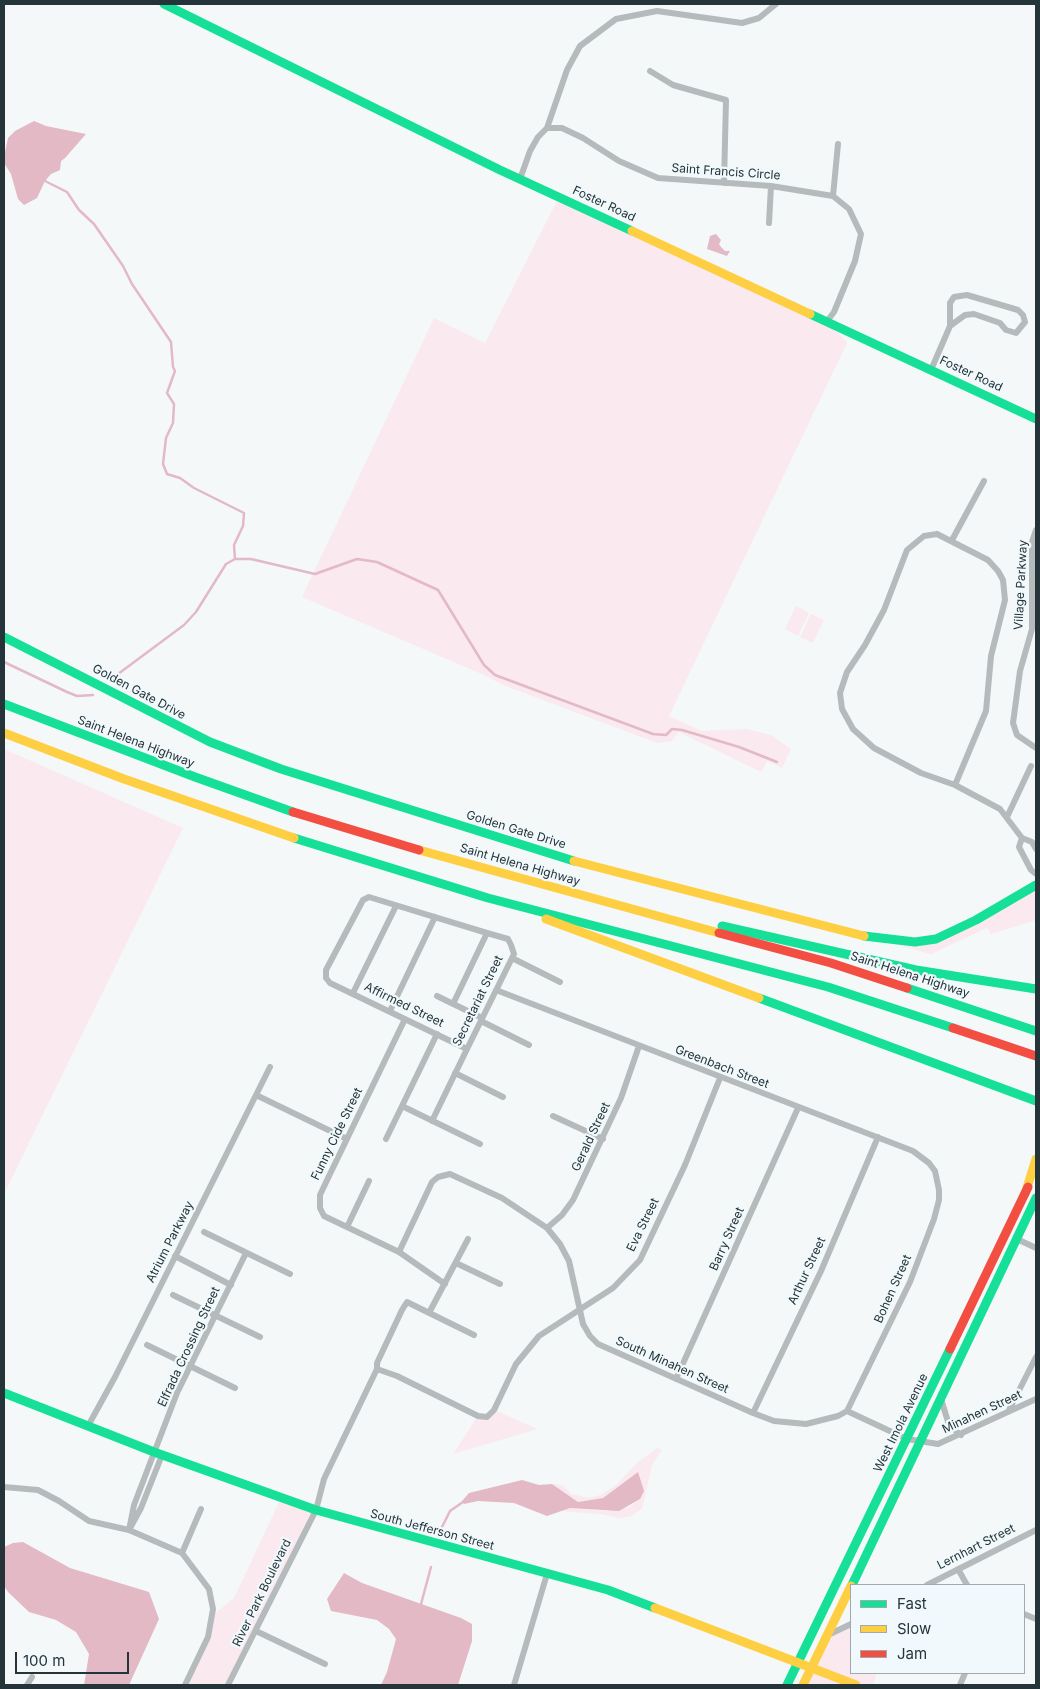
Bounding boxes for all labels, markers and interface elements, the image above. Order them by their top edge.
street label: Saint Francis Circle [671,161,781,183]
street label: Foster Road [570,183,638,225]
street label: Foster Road [937,353,1005,395]
street label: Village Parkway [1011,540,1031,630]
street label: Golden Gate Drive [90,661,188,723]
street label: Saint Helena Highway [75,713,197,771]
street label: Golden Gate Drive [464,808,568,852]
street label: Saint Helena Highway [458,841,582,889]
street label: Saint Helena Highway [849,949,971,1001]
street label: Secretariat Street [450,953,506,1049]
street label: Affirmed Street [362,980,446,1030]
street label: Greenbach Street [673,1042,771,1092]
street label: Funny Cide Street [308,1085,366,1183]
street label: Gerald Street [569,1100,613,1174]
street label: Eva Street [624,1196,662,1254]
street label: Atrium Parkway [143,1199,197,1285]
street label: Barry Street [707,1205,747,1273]
street label: Arthur Street [785,1235,829,1307]
street label: Bohen Street [871,1253,915,1325]
street label: Elfrada Crossing Street [155,1285,223,1409]
street label: South Minahen Street [613,1334,731,1396]
street label: West Imola Avenue [871,1371,931,1475]
street label: Minahen Street [940,1387,1024,1437]
street label: South Jefferson Street [368,1507,496,1553]
street label: Lernhart Street [935,1521,1017,1573]
street label: River Park Boulevard [230,1537,294,1649]
legend [850,1584,1025,1674]
text: Fast [897,1594,927,1613]
text: Slow [897,1619,931,1638]
scale bar [18,1642,131,1674]
text: Jam [897,1644,927,1663]
text: 100 m [23,1651,65,1670]

